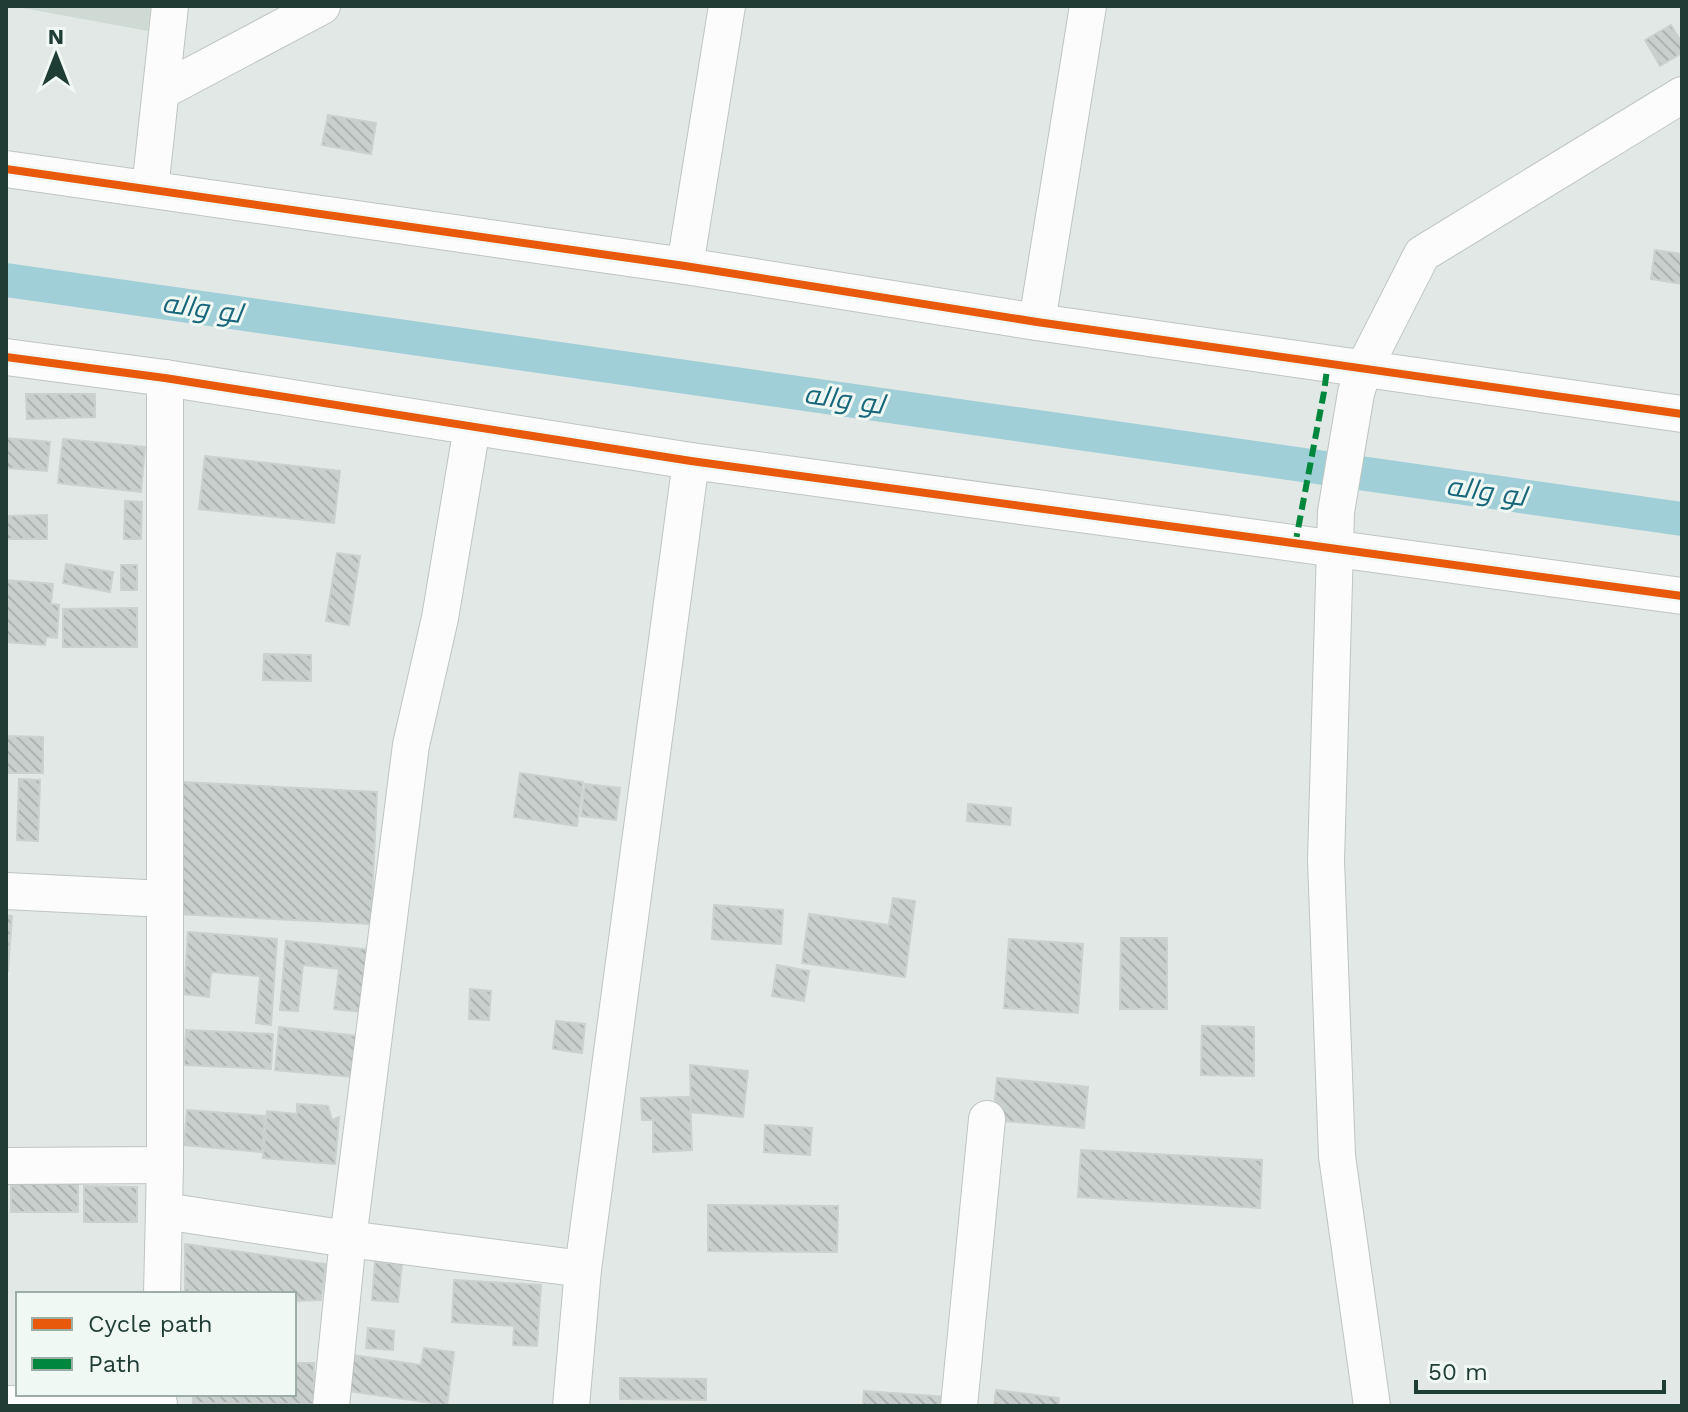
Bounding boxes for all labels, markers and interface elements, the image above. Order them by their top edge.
north arrow [16,16,96,96]
text: N [48,24,64,49]
water label: لو واله [160,286,247,330]
water label: لو واله [802,377,889,421]
water label: لو واله [1444,469,1531,513]
legend [16,1292,296,1396]
text: Cycle path [88,1310,213,1338]
scale bar [1416,1344,1664,1394]
text: Path [88,1350,141,1378]
text: 50 m [1428,1358,1488,1386]

